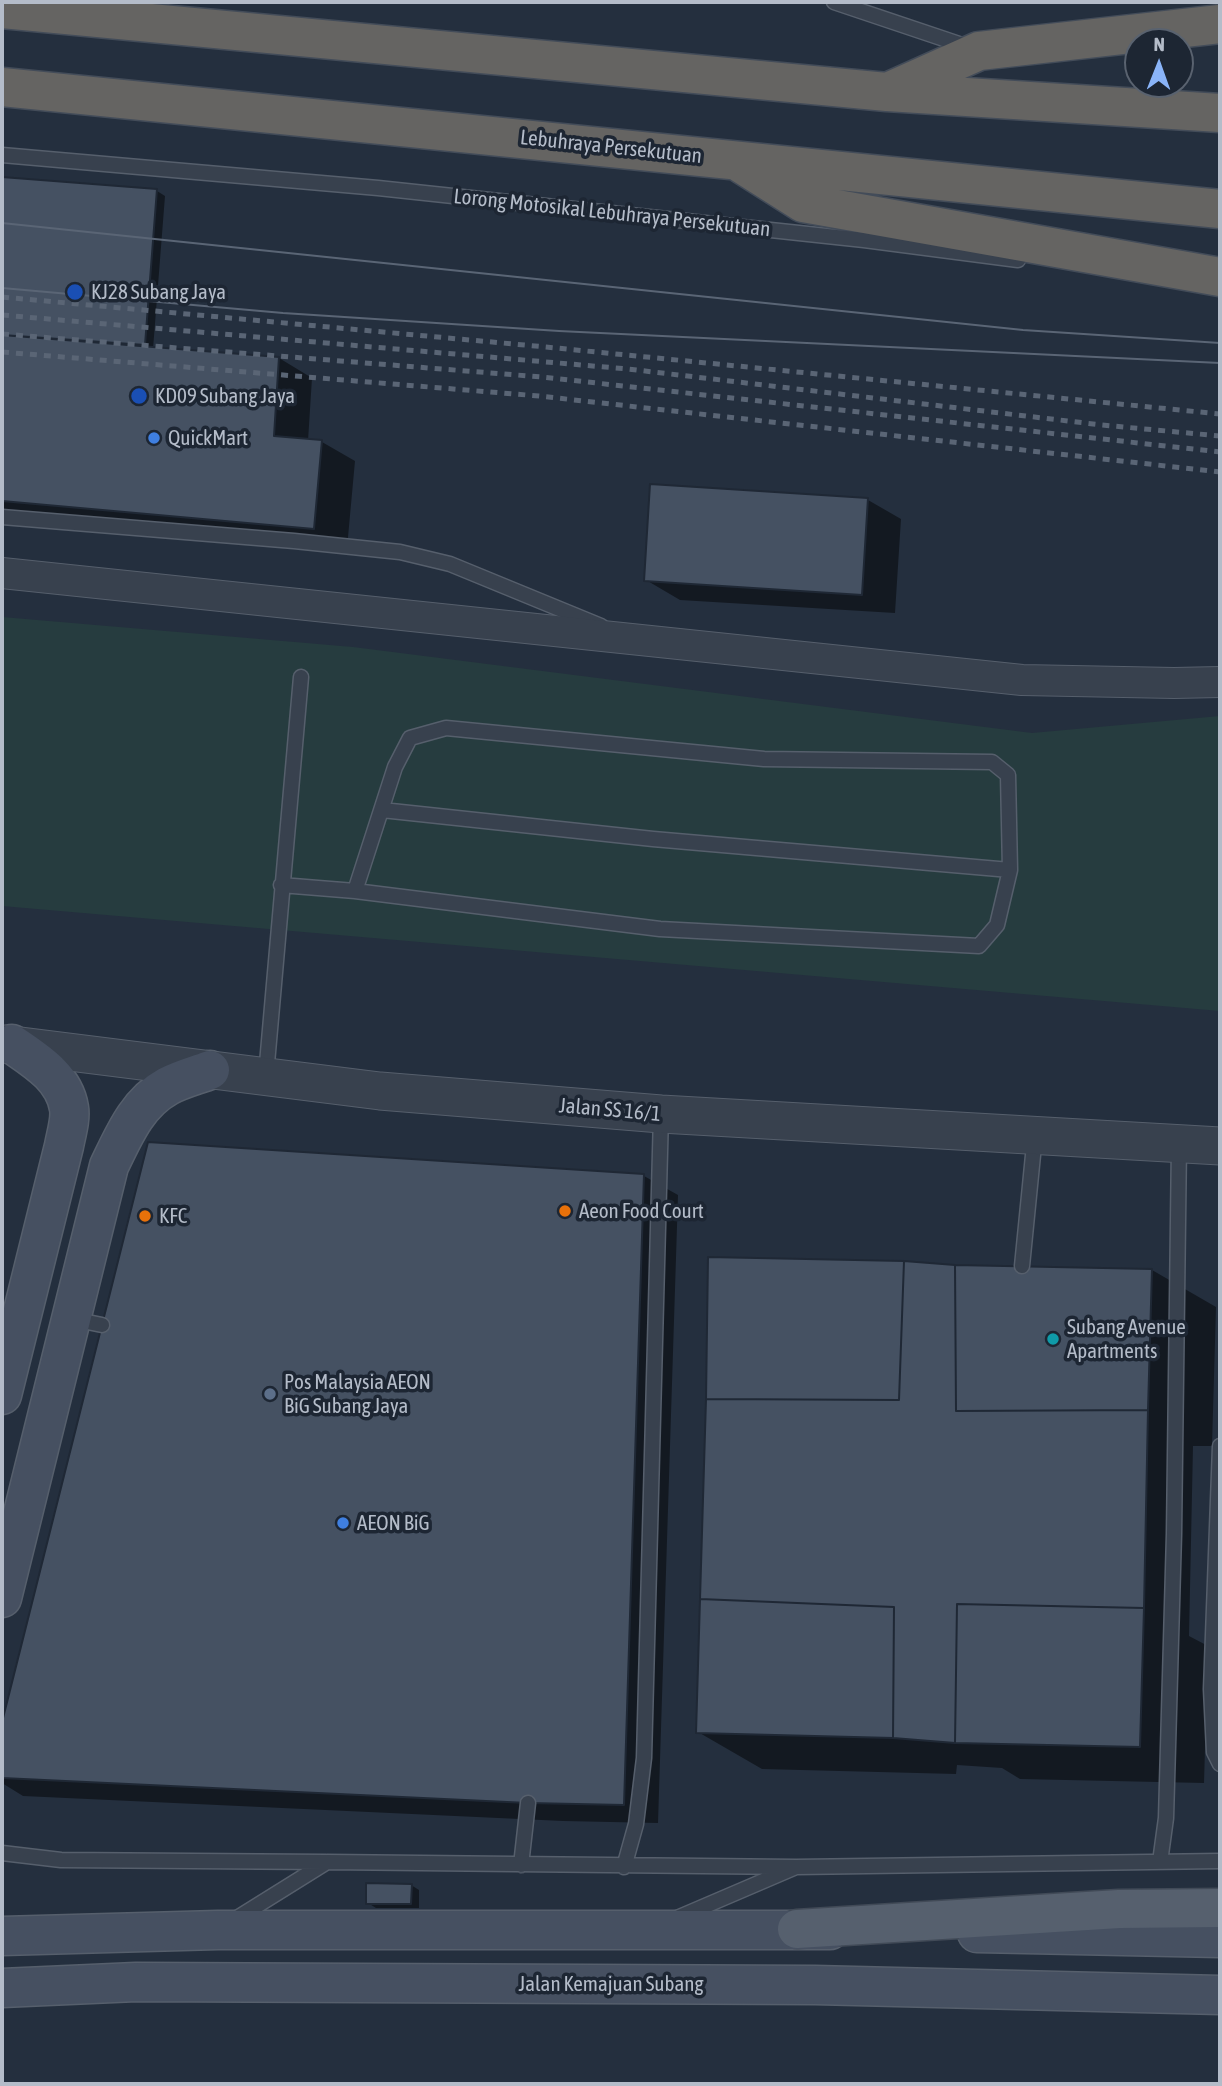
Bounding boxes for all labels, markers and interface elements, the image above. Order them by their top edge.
north arrow [1124,28,1194,98]
text: N [1154,33,1165,55]
street label: Lebuhraya Persekutuan [519,125,703,169]
street label: Lorong Motosikal Lebuhraya Persekutuan [452,184,772,242]
place label: KJ28 Subang Jaya [91,279,226,305]
marker: KJ28 Subang Jaya [65,282,85,302]
place label: KD09 Subang Jaya [155,383,295,409]
marker: KD09 Subang Jaya [129,386,149,406]
place label: QuickMart [168,425,248,451]
marker: QuickMart [146,430,162,446]
street label: Jalan SS 16/1 [558,1093,662,1127]
place label: Aeon Food Court [579,1198,704,1224]
place label: KFC [159,1203,187,1229]
marker: Aeon Food Court [557,1203,573,1219]
marker: KFC [137,1208,153,1224]
place label: Subang Avenue Apartments [1067,1314,1186,1364]
marker: Subang Avenue Apartments [1045,1331,1061,1347]
place label: Pos Malaysia AEON BiG Subang Jaya [284,1369,431,1419]
marker: Pos Malaysia AEON BiG Subang Jaya [262,1386,278,1402]
place label: AEON BiG [357,1510,430,1536]
marker: AEON BiG [335,1515,351,1531]
street label: Jalan Kemajuan Subang [519,1971,703,1997]

